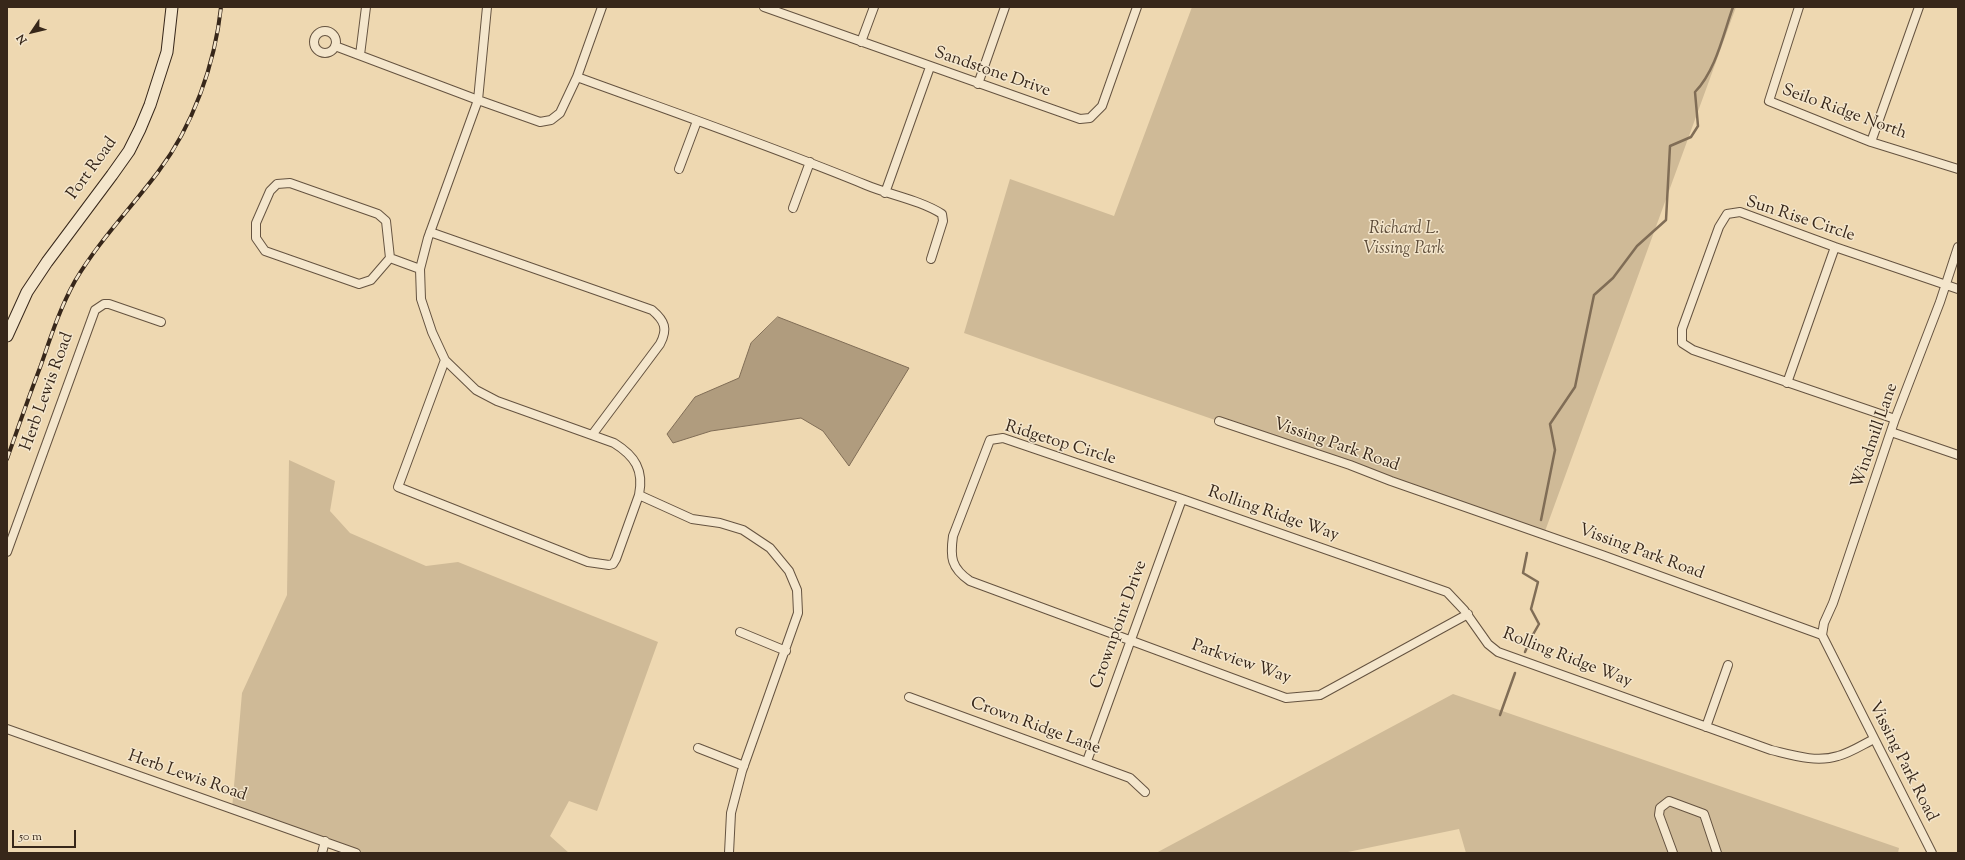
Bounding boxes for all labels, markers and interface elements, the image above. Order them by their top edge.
north arrow [12,12,52,52]
text: N [13,31,31,47]
street label: Sandstone Drive [931,44,1053,102]
street label: Seilo Ridge North [1779,81,1909,145]
street label: Port Road [64,134,122,204]
street label: Sun Rise Circle [1743,193,1857,247]
park label: Richard L. Vissing Park [1363,220,1445,260]
street label: Herb Lewis Road [17,330,79,454]
street label: Windmill Lane [1848,381,1904,491]
street label: Vissing Park Road [1270,415,1402,477]
street label: Ridgetop Circle [1002,417,1118,471]
street label: Rolling Ridge Way [1205,483,1341,547]
street label: Vissing Park Road [1576,521,1706,585]
street label: Crownpoint Drive [1087,558,1153,692]
street label: Rolling Ridge Way [1499,625,1635,693]
street label: Parkview Way [1189,636,1293,690]
street label: Crown Ridge Lane [967,694,1103,760]
street label: Vissing Park Road [1863,699,1941,825]
street label: Herb Lewis Road [125,747,249,807]
scale bar [14,822,78,848]
text: 50 m [19,828,42,846]

